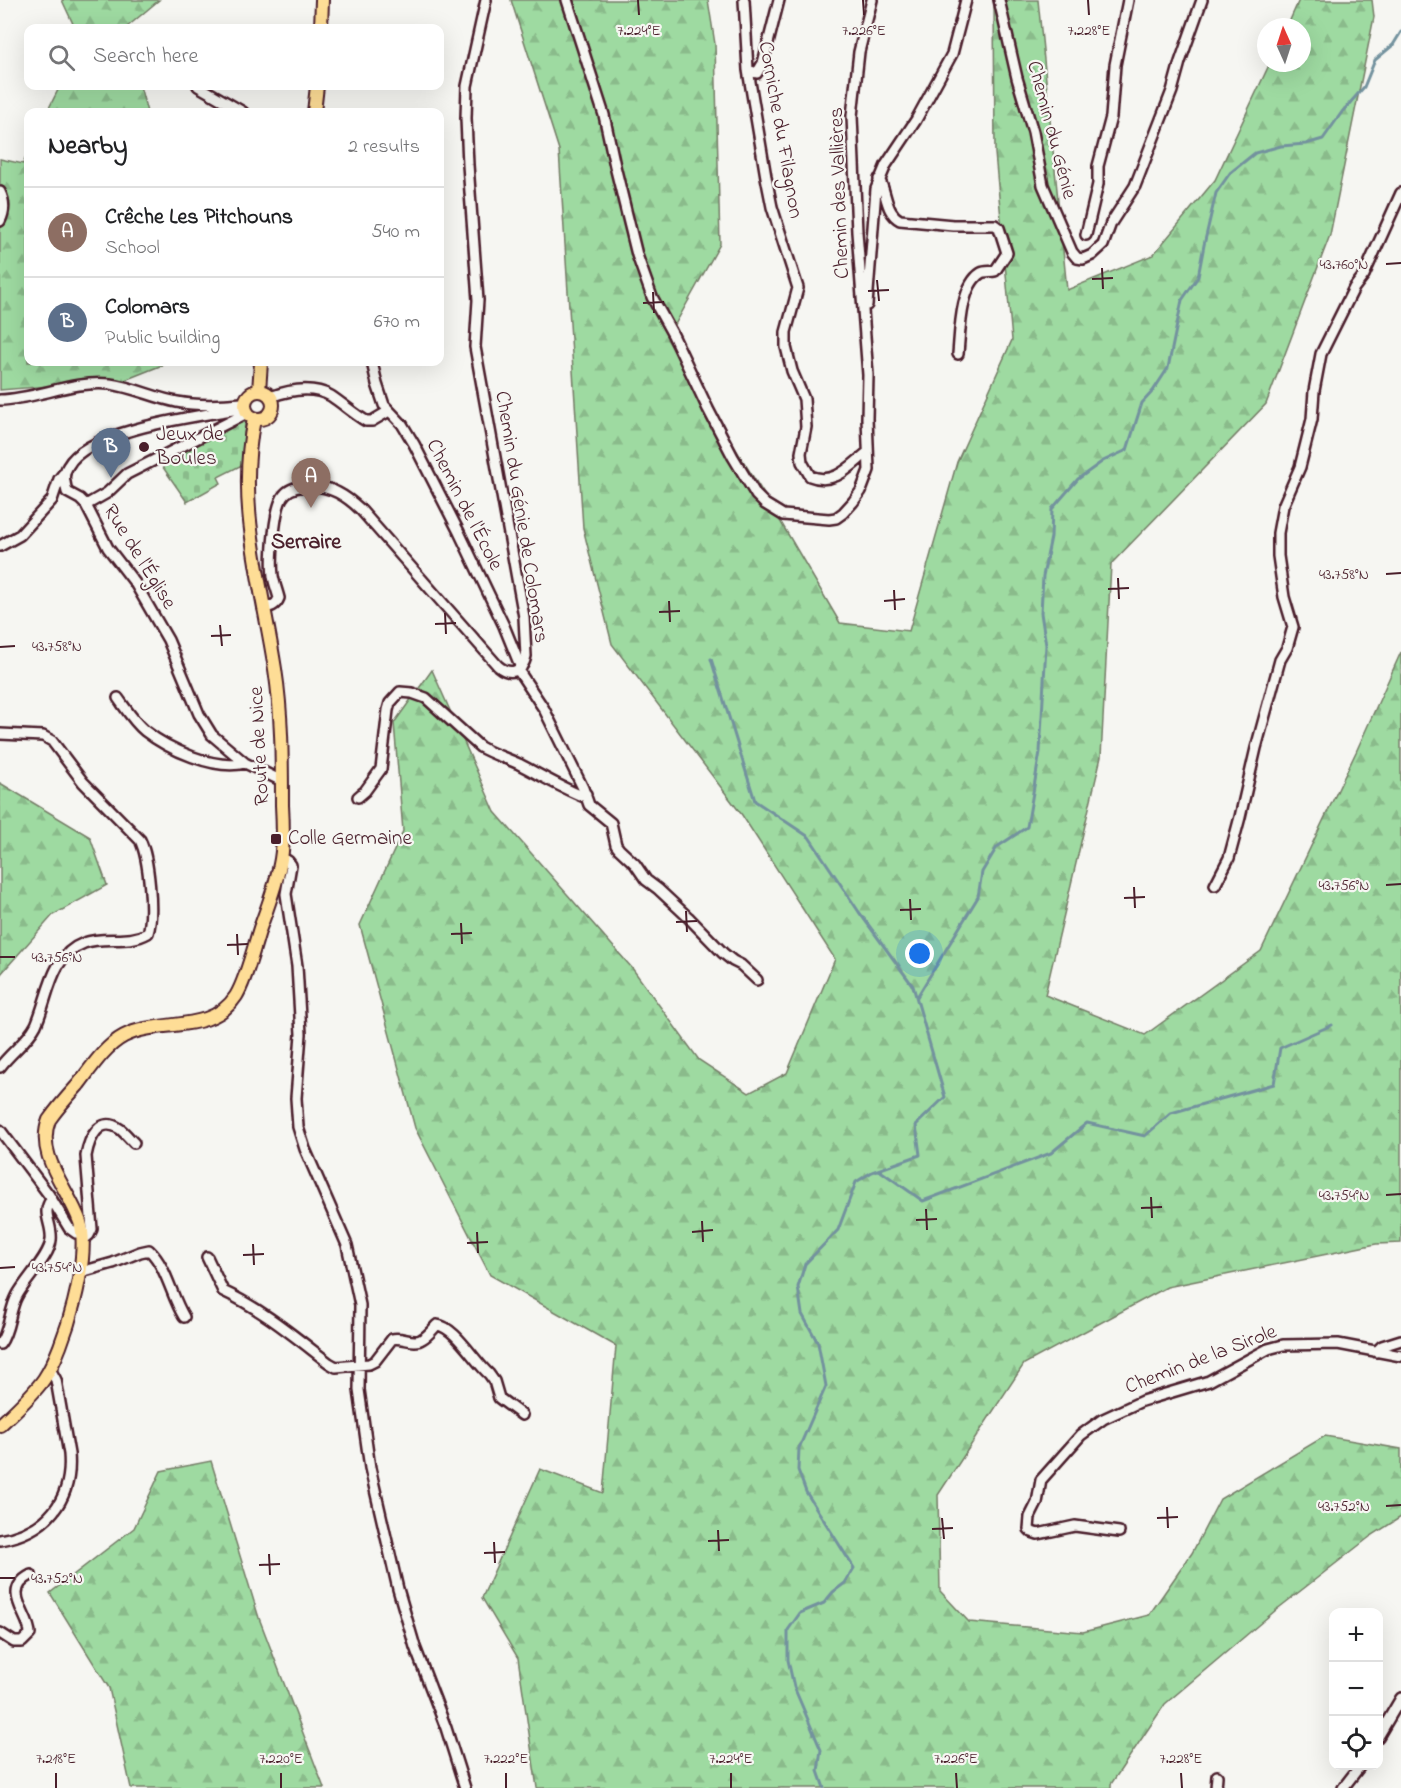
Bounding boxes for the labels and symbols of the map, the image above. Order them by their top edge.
north arrow [1257,18,1311,72]
text: 7.224°E [617,20,661,42]
text: 7.226°E [842,20,886,42]
text: 7.228°E [1068,20,1110,42]
street label: Corniche du Filagnon [748,39,810,221]
street label: Chemin du Génie [1018,58,1084,203]
street label: Chemin des Vallières [822,107,858,279]
text: 43.760°N [1320,254,1368,276]
street label: Chemin du Génie de Colomars [486,389,556,645]
place label: Jeux de Boules [155,420,224,474]
pin: B [92,428,130,478]
street label: Chemin de l'École [418,434,510,577]
marker: Jeux de Boules [137,440,151,454]
pin: A [292,458,330,508]
street label: Rue de l'Église [93,499,184,617]
district label: Serraire [271,527,342,559]
text: 43.758°N [1319,564,1369,586]
text: 43.758°N [32,636,82,658]
street label: Route de Nice [242,685,278,806]
place label: Colle Germaine [288,824,412,854]
marker: Colle Germaine [269,832,283,846]
text: 43.756°N [1319,875,1369,897]
your location [905,939,934,968]
text: 43.756°N [32,947,82,969]
text: 43.754°N [1319,1185,1369,1207]
text: 43.754°N [32,1257,82,1279]
street label: Chemin de la Sirole [1121,1317,1282,1403]
text: 43.752°N [1318,1496,1370,1518]
text: 43.752°N [31,1568,83,1590]
text: 7.218°E [36,1748,76,1770]
text: 7.220°E [259,1748,303,1770]
text: 7.222°E [484,1748,528,1770]
text: 7.224°E [709,1748,753,1770]
text: 7.226°E [934,1748,978,1770]
text: 7.228°E [1160,1748,1202,1770]

